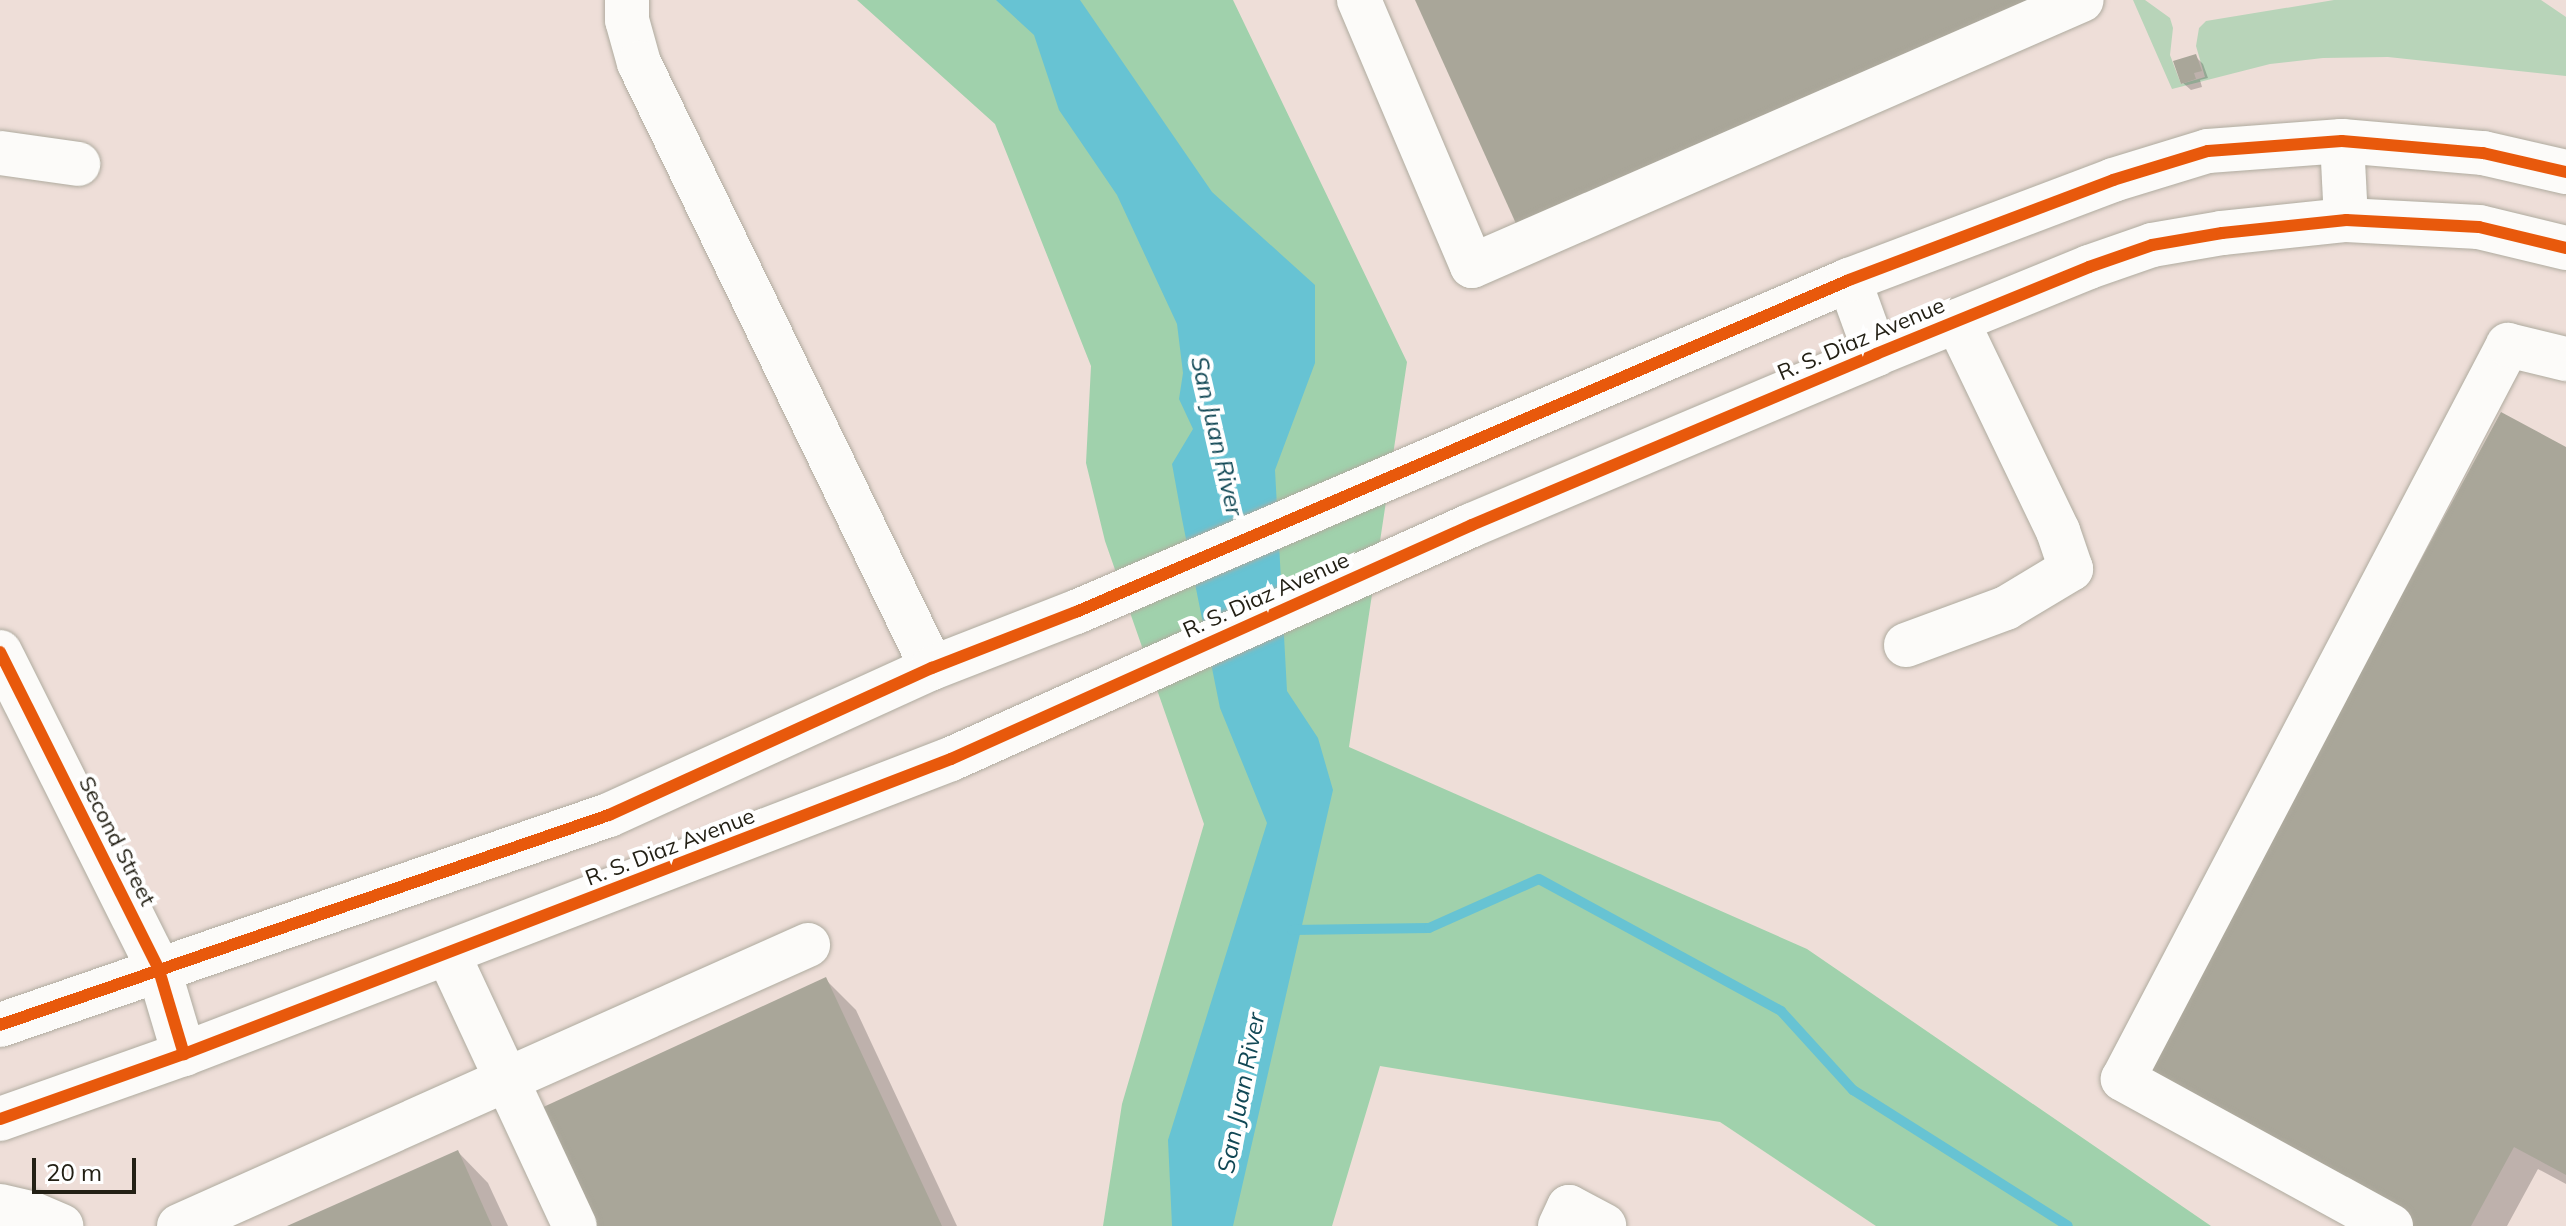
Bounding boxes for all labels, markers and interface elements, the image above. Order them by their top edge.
street label: R. S. Diaz Avenue [1773,292,1949,386]
water label: San Juan River [1185,353,1249,519]
street label: R. S. Diaz Avenue [1179,547,1353,643]
street label: Second Street [73,772,161,910]
street label: R. S. Diaz Avenue [582,803,758,891]
water label: San Juan River [1211,1010,1271,1176]
scale bar [36,1142,140,1192]
text: 20 m [46,1157,102,1187]

